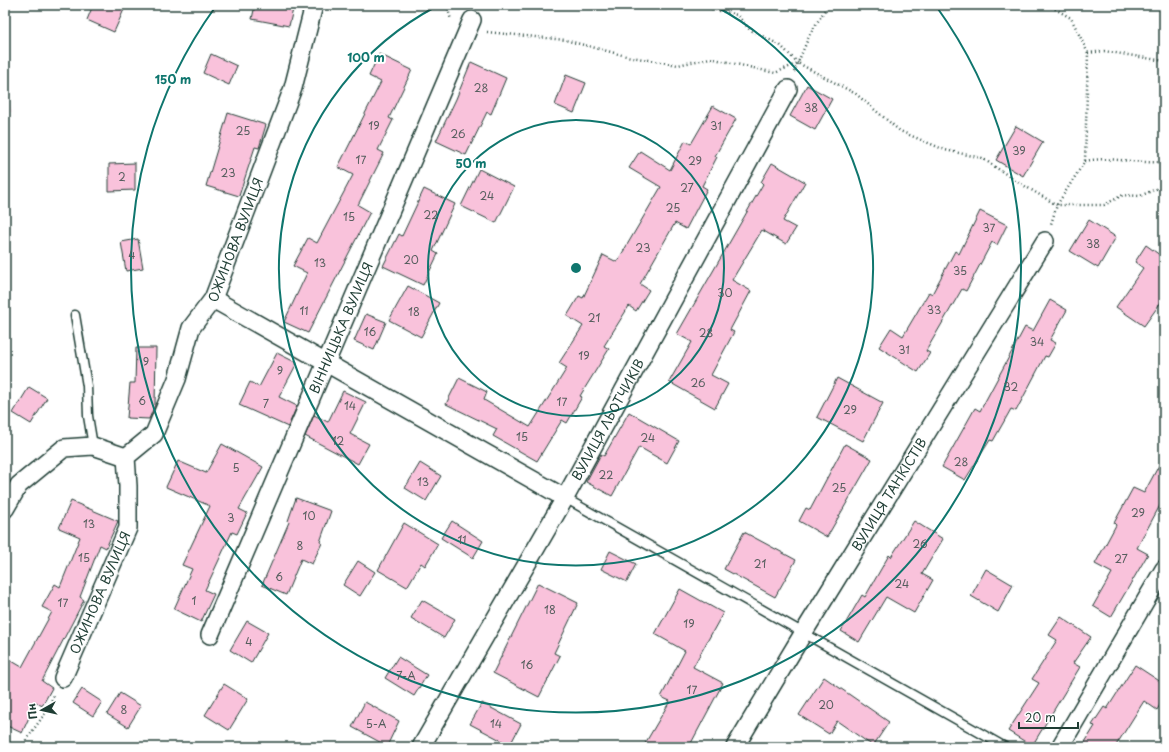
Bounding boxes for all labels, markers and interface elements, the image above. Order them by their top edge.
text: 100 m [347,48,385,66]
text: 150 m [155,70,191,88]
house number: 28 [474,79,488,96]
house number: 38 [804,99,818,116]
house number: 19 [368,117,380,134]
house number: 31 [710,117,722,134]
house number: 25 [236,122,250,139]
house number: 26 [450,125,466,142]
house number: 39 [1012,142,1026,159]
house number: 17 [356,151,367,168]
house number: 29 [688,152,702,169]
text: 50 m [455,154,487,172]
house number: 23 [221,164,235,181]
house number: 2 [118,168,126,185]
street label: ОЖИНОВА ВУЛИЦЯ [203,175,267,305]
house number: 27 [680,179,694,196]
house number: 24 [480,187,494,204]
house number: 25 [666,199,680,216]
house number: 22 [424,206,438,223]
house number: 15 [343,208,355,225]
house number: 37 [983,219,996,236]
house number: 38 [1086,235,1100,252]
house number: 23 [636,239,650,256]
house number: 4 [128,246,136,263]
house number: 20 [403,251,419,268]
house number: 13 [314,254,326,271]
street label: ВІННИЦЬКА ВУЛИЦЯ [304,259,377,396]
centre of rings [569,261,583,275]
house number: 35 [953,262,967,279]
house number: 30 [717,284,733,301]
house number: 33 [927,301,941,318]
house number: 11 [299,302,309,319]
house number: 18 [408,303,420,320]
house number: 21 [588,309,600,326]
house number: 16 [364,323,377,340]
house number: 28 [699,324,713,341]
house number: 34 [1030,333,1044,350]
house number: 31 [898,341,910,358]
house number: 19 [578,347,590,364]
house number: 9 [143,353,149,370]
street label: ВУЛИЦЯ ЛЬОТЧИКІВ [566,355,648,484]
house number: 9 [277,362,283,379]
house number: 26 [690,374,706,391]
house number: 32 [1004,378,1019,395]
house number: 6 [138,392,146,409]
house number: 17 [557,393,568,410]
house number: 7 [263,395,269,412]
house number: 14 [344,397,356,414]
house number: 29 [843,401,857,418]
house number: 15 [516,428,528,445]
house number: 24 [641,429,655,446]
house number: 12 [332,432,345,449]
street label: ВУЛИЦЯ ТАНКІСТІВ [846,434,931,554]
house number: 28 [954,453,968,470]
house number: 5 [232,459,240,476]
house number: 22 [599,466,613,483]
house number: 13 [417,473,429,490]
house number: 25 [832,479,846,496]
house number: 29 [1131,504,1145,521]
house number: 10 [303,507,315,524]
house number: 3 [227,509,235,526]
house number: 13 [83,515,95,532]
street label: ОЖИНОВА ВУЛИЦЯ [65,528,134,657]
house number: 11 [457,531,467,548]
house number: 26 [912,535,928,552]
house number: 8 [297,537,304,554]
house number: 15 [78,549,90,566]
house number: 27 [1114,550,1128,567]
house number: 21 [754,555,766,572]
house number: 6 [275,568,283,585]
house number: 24 [895,575,909,592]
house number: 1 [192,592,197,609]
house number: 17 [58,594,69,611]
house number: 18 [544,601,556,618]
house number: 19 [683,615,695,632]
house number: 4 [245,633,253,650]
house number: 16 [521,656,534,673]
house number: 7-А [396,667,416,684]
house number: 17 [687,681,698,698]
north arrow [22,690,62,730]
house number: 20 [818,696,834,713]
house number: 8 [121,701,128,718]
text: Пн [22,702,41,721]
scale bar [1019,704,1078,730]
text: 20 m [1025,708,1056,726]
house number: 5-А [366,715,387,732]
house number: 14 [490,715,502,732]

